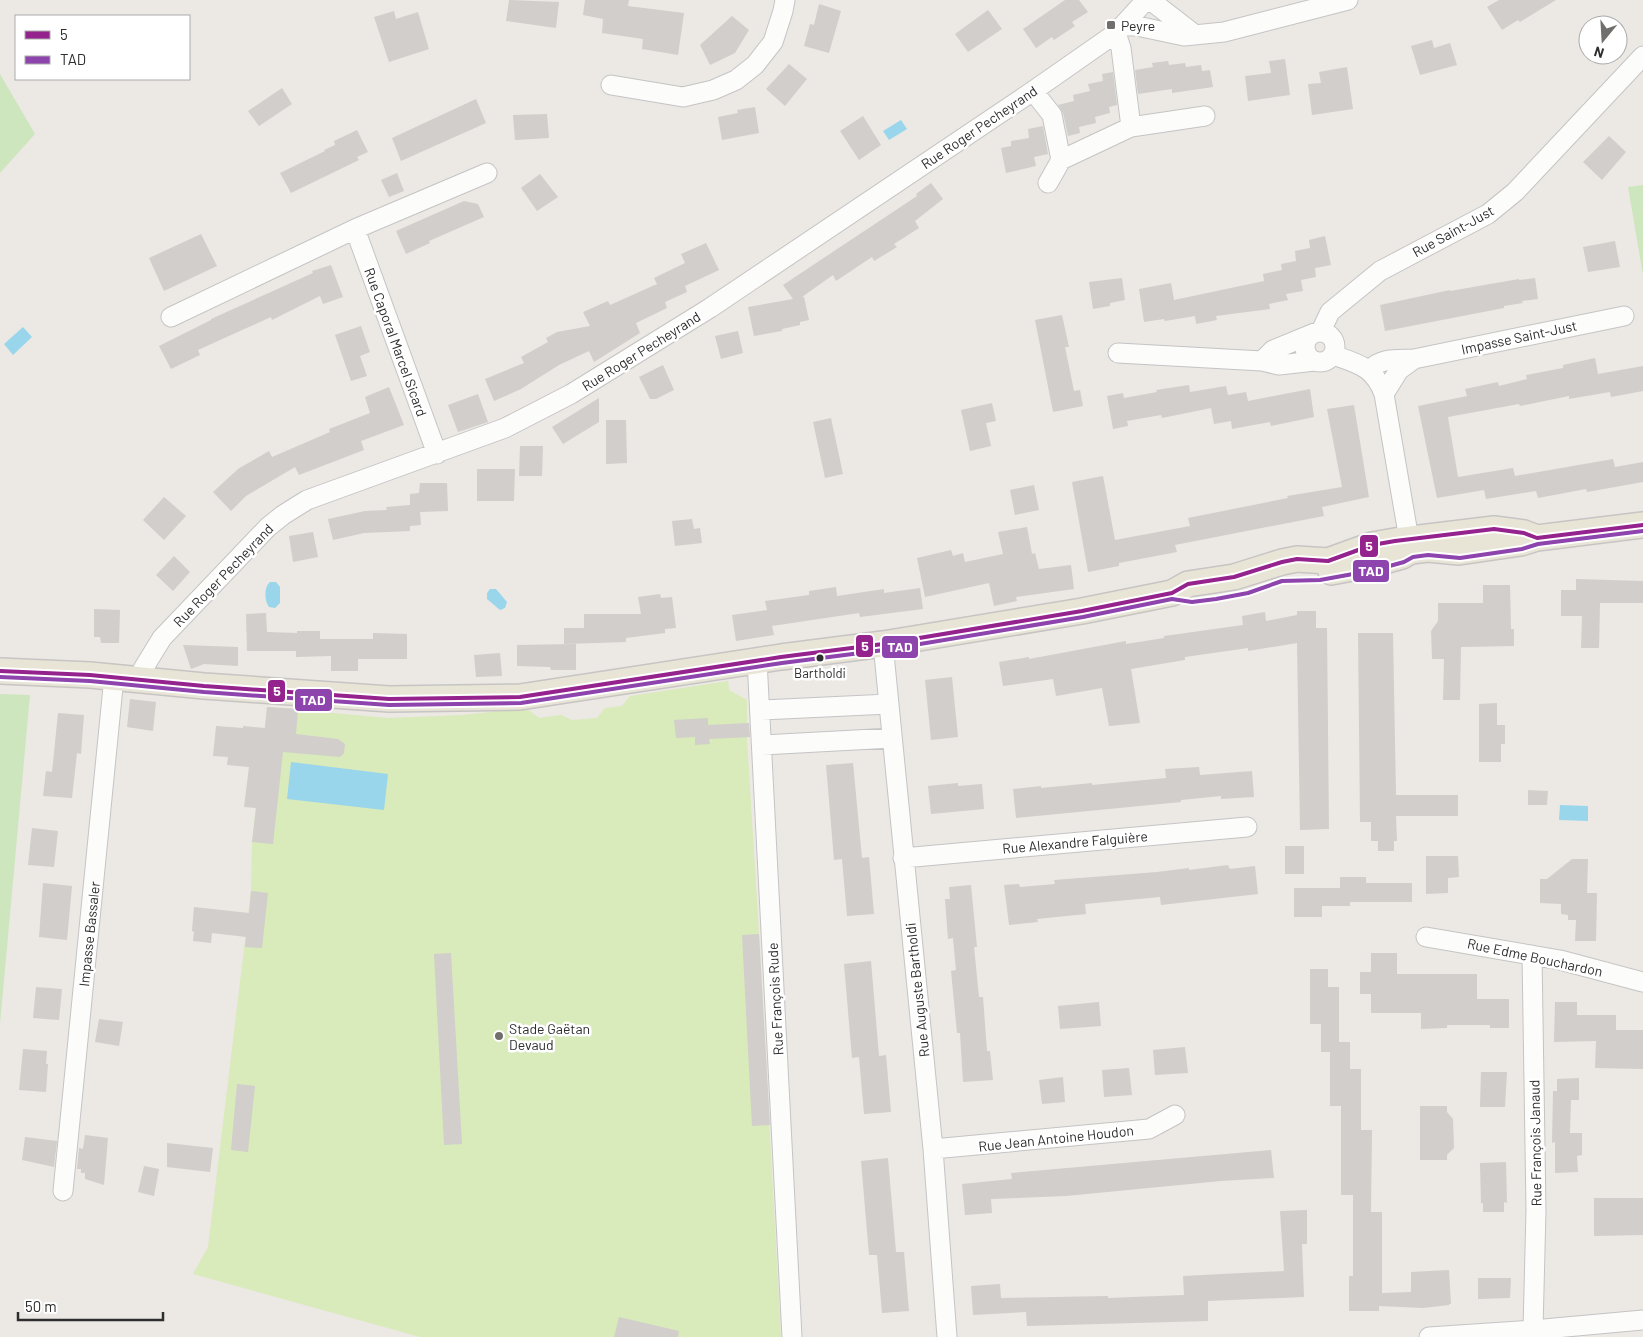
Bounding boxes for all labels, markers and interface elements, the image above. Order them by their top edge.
legend [15,15,190,80]
north arrow [1578,15,1628,65]
place label: Peyre [1121,17,1155,34]
marker: Peyre [1105,19,1117,31]
text: 5 [60,25,68,43]
text: N [1592,43,1606,62]
text: TAD [60,50,86,68]
street label: Rue Roger Pecheyrand [918,82,1040,172]
street label: Rue Saint-Just [1409,202,1497,260]
street label: Rue Caporal Marcel Sicard [361,265,431,419]
street label: Rue Roger Pecheyrand [579,308,703,394]
street label: Impasse Saint-Just [1460,316,1578,358]
street label: Rue Roger Pecheyrand [169,520,277,630]
line badge: 5 [1359,534,1379,558]
text: 5 [1365,537,1373,554]
line badge: TAD [1352,559,1390,583]
text: TAD [1358,562,1384,579]
line badge: 5 [855,634,874,658]
line badge: TAD [881,635,919,659]
text: 5 [861,637,869,654]
text: TAD [887,638,913,655]
marker: Bartholdi [815,653,825,663]
place label: Bartholdi [794,665,846,681]
line badge: 5 [267,679,286,703]
text: 5 [273,682,281,699]
line badge: TAD [294,688,333,712]
text: TAD [300,691,326,708]
street label: Rue Alexandre Falguière [1002,827,1148,857]
street label: Impasse Bassaler [75,881,103,987]
street label: Rue Auguste Bartholdi [901,922,933,1058]
street label: Rue Edme Bouchardon [1466,934,1604,980]
street label: Rue François Rude [764,942,786,1056]
place label: Stade Gaëtan Devaud [509,1020,590,1053]
marker: Stade Gaëtan Devaud [493,1030,505,1042]
street label: Rue François Janaud [1525,1079,1545,1207]
street label: Rue Jean Antoine Houdon [977,1121,1135,1155]
scale bar [18,1290,162,1322]
text: 50 m [25,1297,57,1315]

